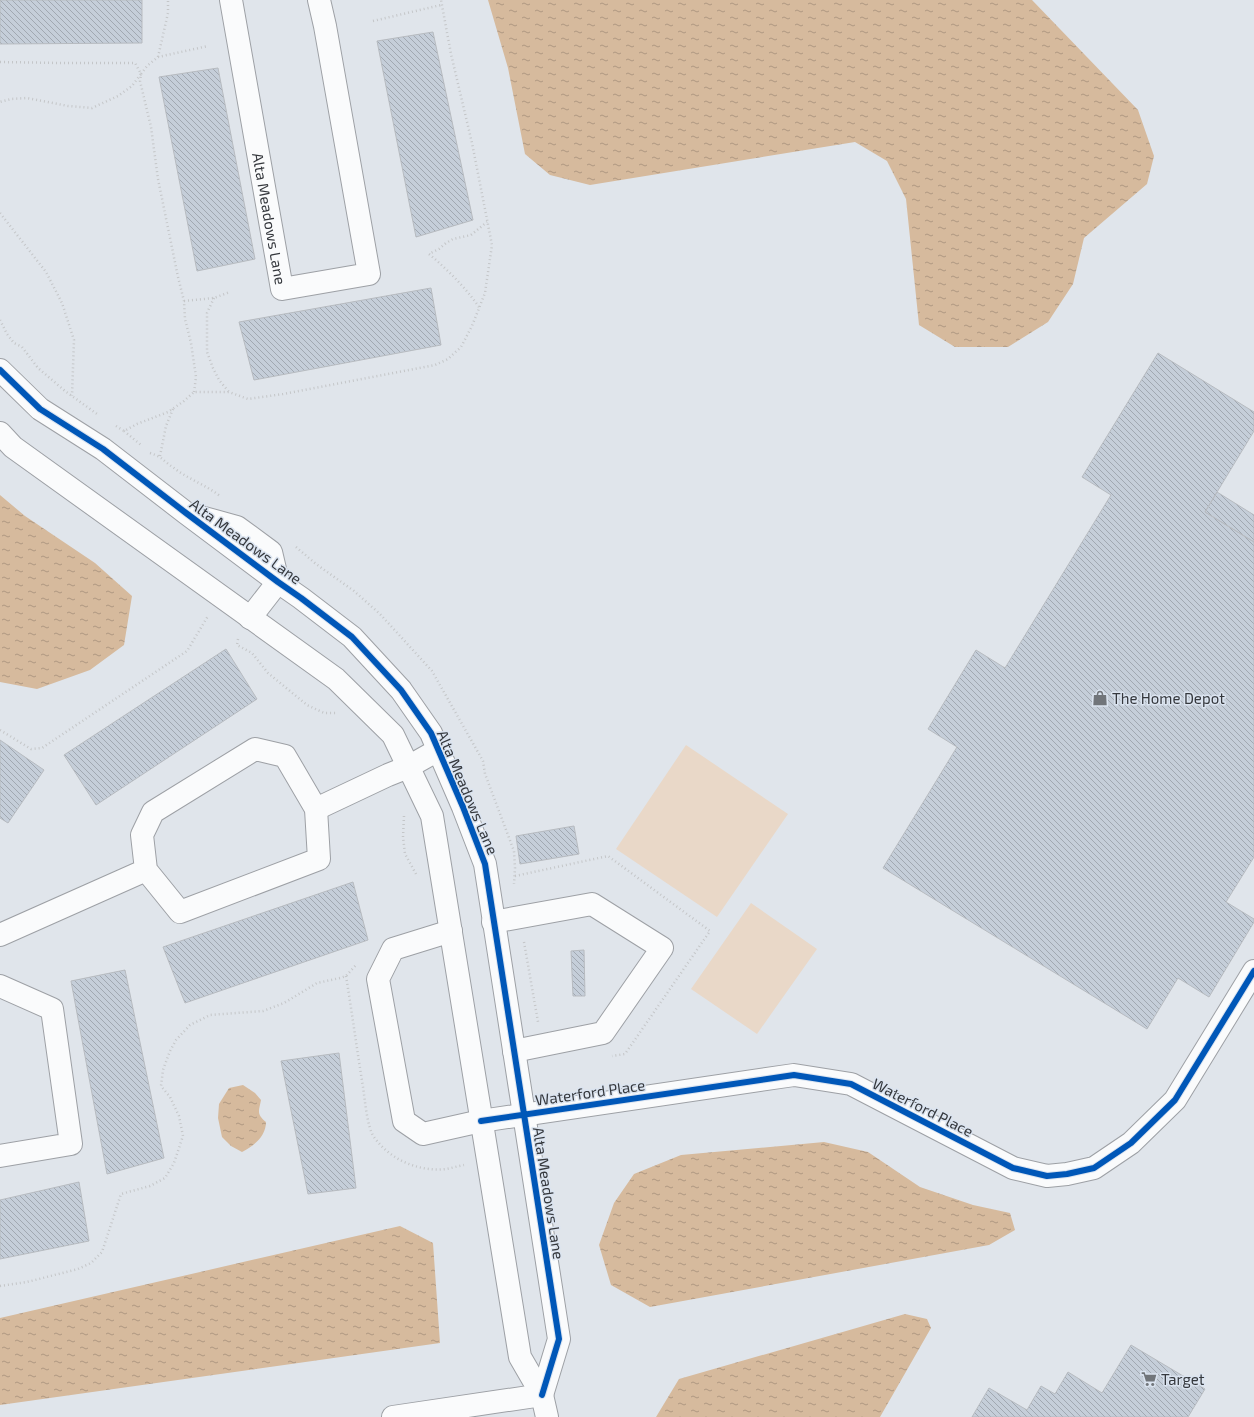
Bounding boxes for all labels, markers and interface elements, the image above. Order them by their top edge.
street label: Alta Meadows Lane [249,151,290,286]
street label: Alta Meadows Lane [187,494,305,588]
shop icon: The Home Depot [1091,689,1109,707]
place label: The Home Depot [1112,689,1225,707]
street label: Alta Meadows Lane [434,727,502,857]
street label: Waterford Place [870,1074,976,1140]
street label: Waterford Place [534,1075,646,1109]
street label: Alta Meadows Lane [530,1126,568,1260]
supermarket icon: Target [1140,1370,1158,1388]
place label: Target [1161,1370,1205,1388]

